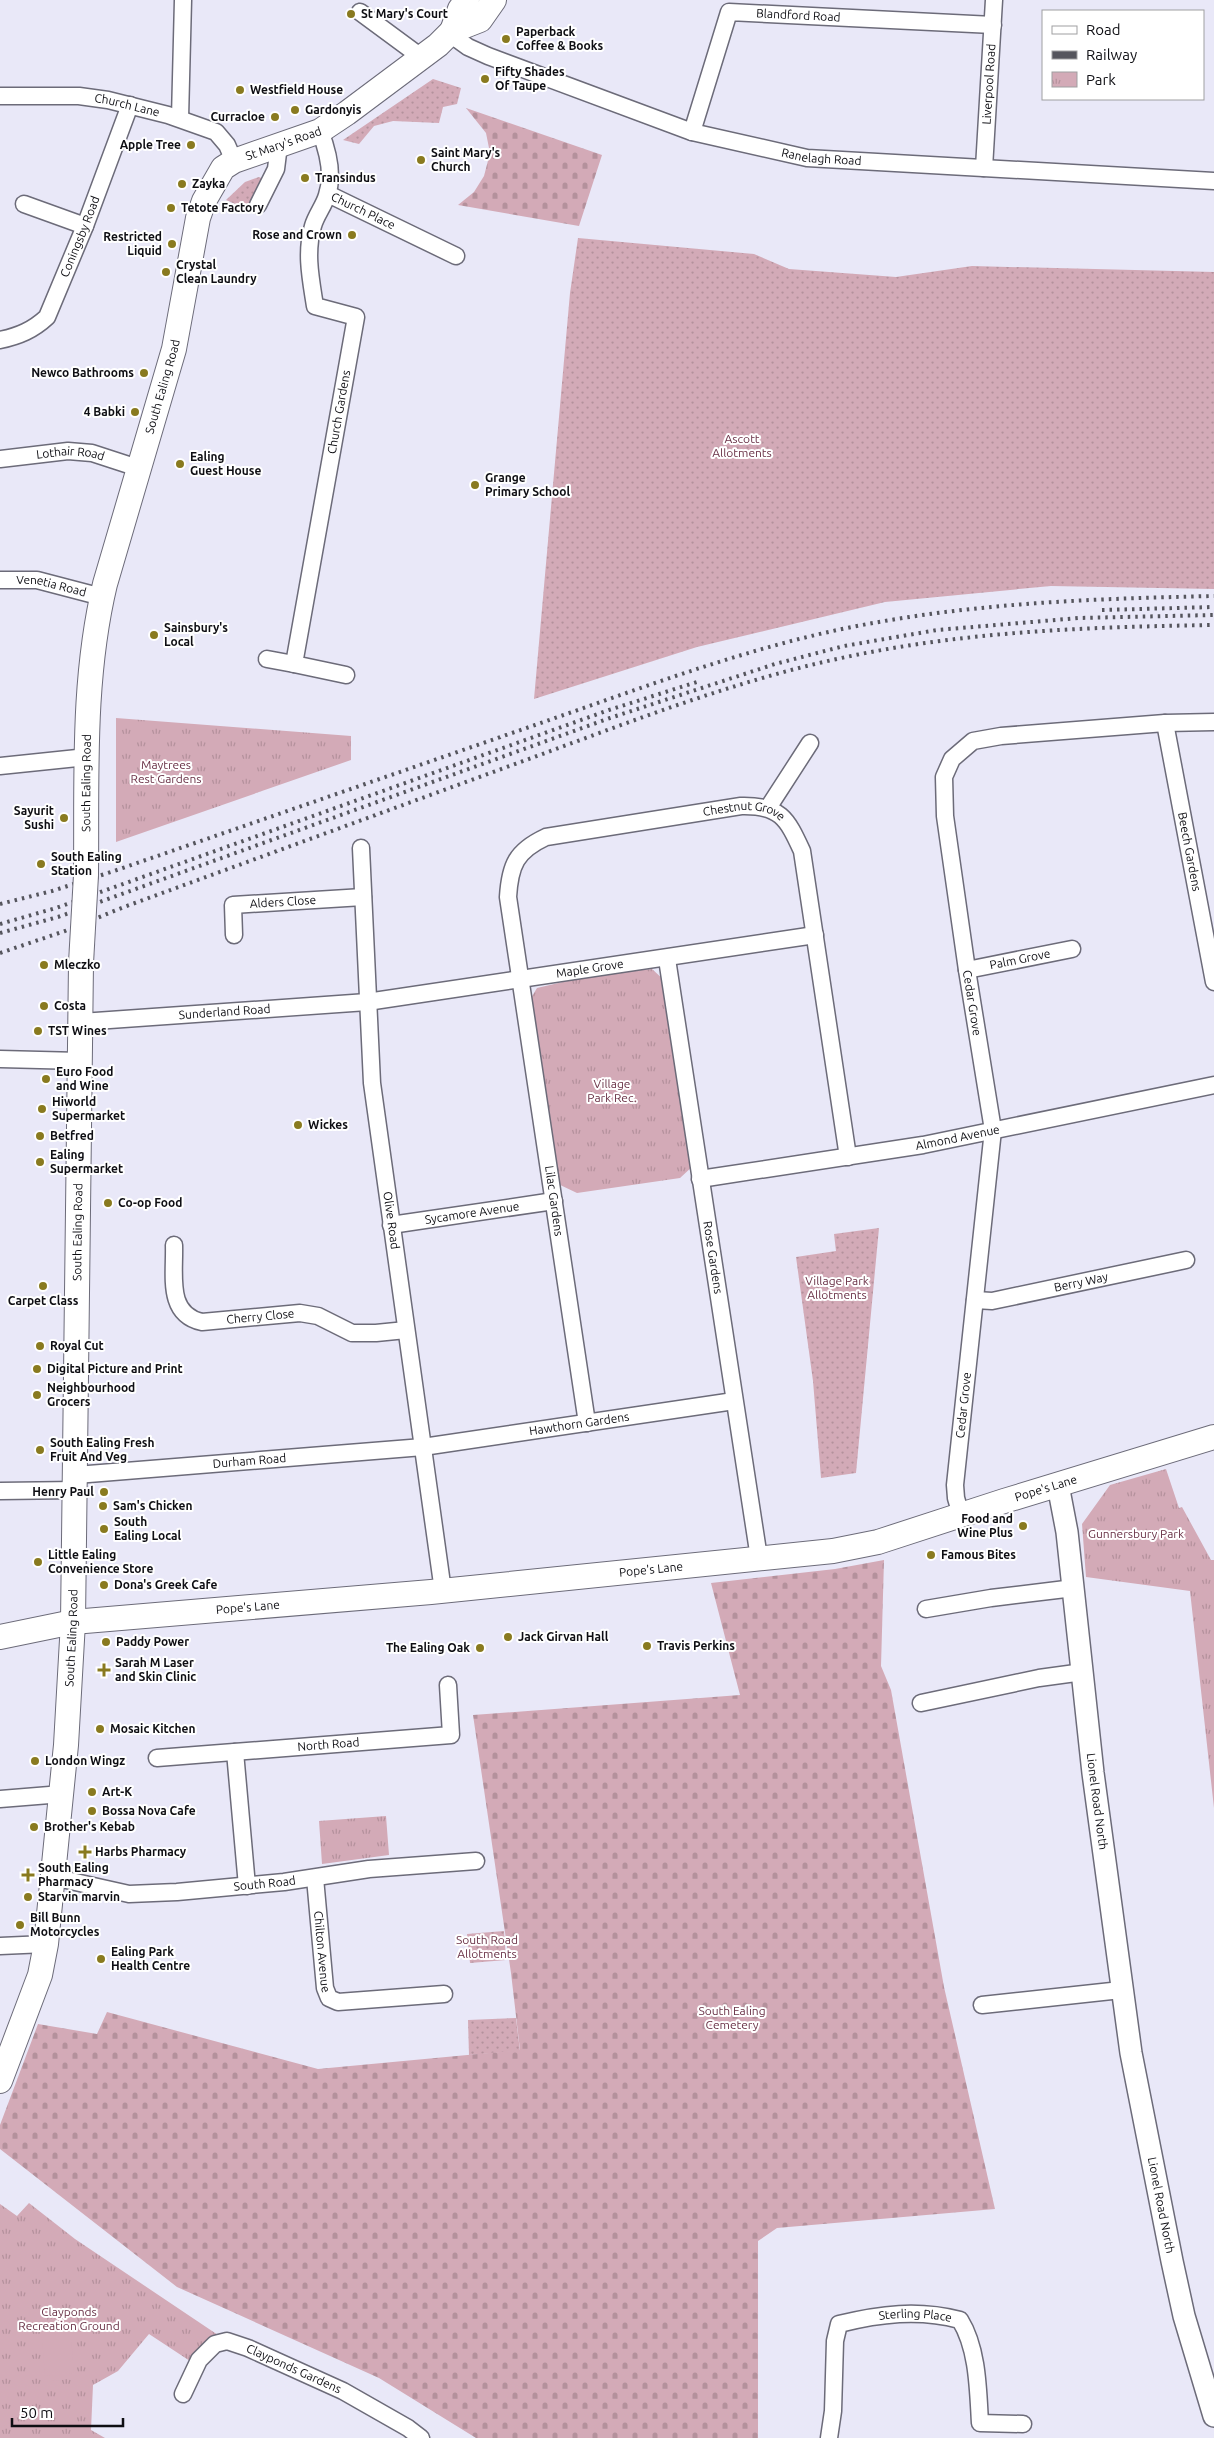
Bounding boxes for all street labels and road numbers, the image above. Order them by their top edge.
street label: Blandford Road [756,6,841,23]
street label: Liverpool Road [980,43,997,125]
street label: Church Lane [94,91,161,119]
street label: St Mary's Road [244,124,323,162]
street label: Ranelagh Road [780,145,862,167]
street label: Church Place [329,190,397,232]
street label: Coningsby Road [57,194,102,279]
street label: South Ealing Road [142,338,182,435]
street label: Church Gardens [325,369,352,455]
street label: Lothair Road [36,444,106,463]
street label: Venetia Road [16,573,88,599]
street label: South Ealing Road [79,734,93,832]
street label: Chestnut Grove [702,799,788,823]
street label: Beech Gardens [1176,811,1204,892]
street label: Alders Close [249,893,316,910]
street label: Palm Grove [988,947,1051,971]
street label: Maple Grove [555,957,624,980]
street label: Cedar Grove [961,969,984,1037]
street label: Sunderland Road [178,1002,271,1021]
street label: Almond Avenue [915,1122,1001,1152]
street label: Lilac Gardens [543,1165,566,1237]
street label: South Ealing Road [70,1183,84,1281]
street label: Olive Road [381,1191,402,1250]
street label: Sycamore Avenue [424,1199,520,1226]
street label: Rose Gardens [701,1220,725,1295]
street label: Berry Way [1053,1270,1109,1294]
street label: Cherry Close [226,1307,295,1326]
street label: Cedar Grove [953,1371,973,1439]
street label: Hawthorn Gardens [528,1410,630,1437]
street label: Durham Road [212,1451,287,1470]
street label: Pope's Lane [1013,1472,1078,1503]
street label: Pope's Lane [618,1559,684,1579]
street label: South Ealing Road [62,1589,79,1687]
street label: Pope's Lane [215,1598,280,1616]
street label: North Road [297,1735,360,1753]
street label: Lionel Road North [1085,1752,1110,1851]
street label: South Road [233,1873,296,1893]
street label: Chilton Avenue [312,1910,333,1995]
street label: Lionel Road North [1146,2156,1177,2254]
street label: Sterling Place [878,2307,953,2324]
street label: Clayponds Gardens [245,2341,344,2395]

